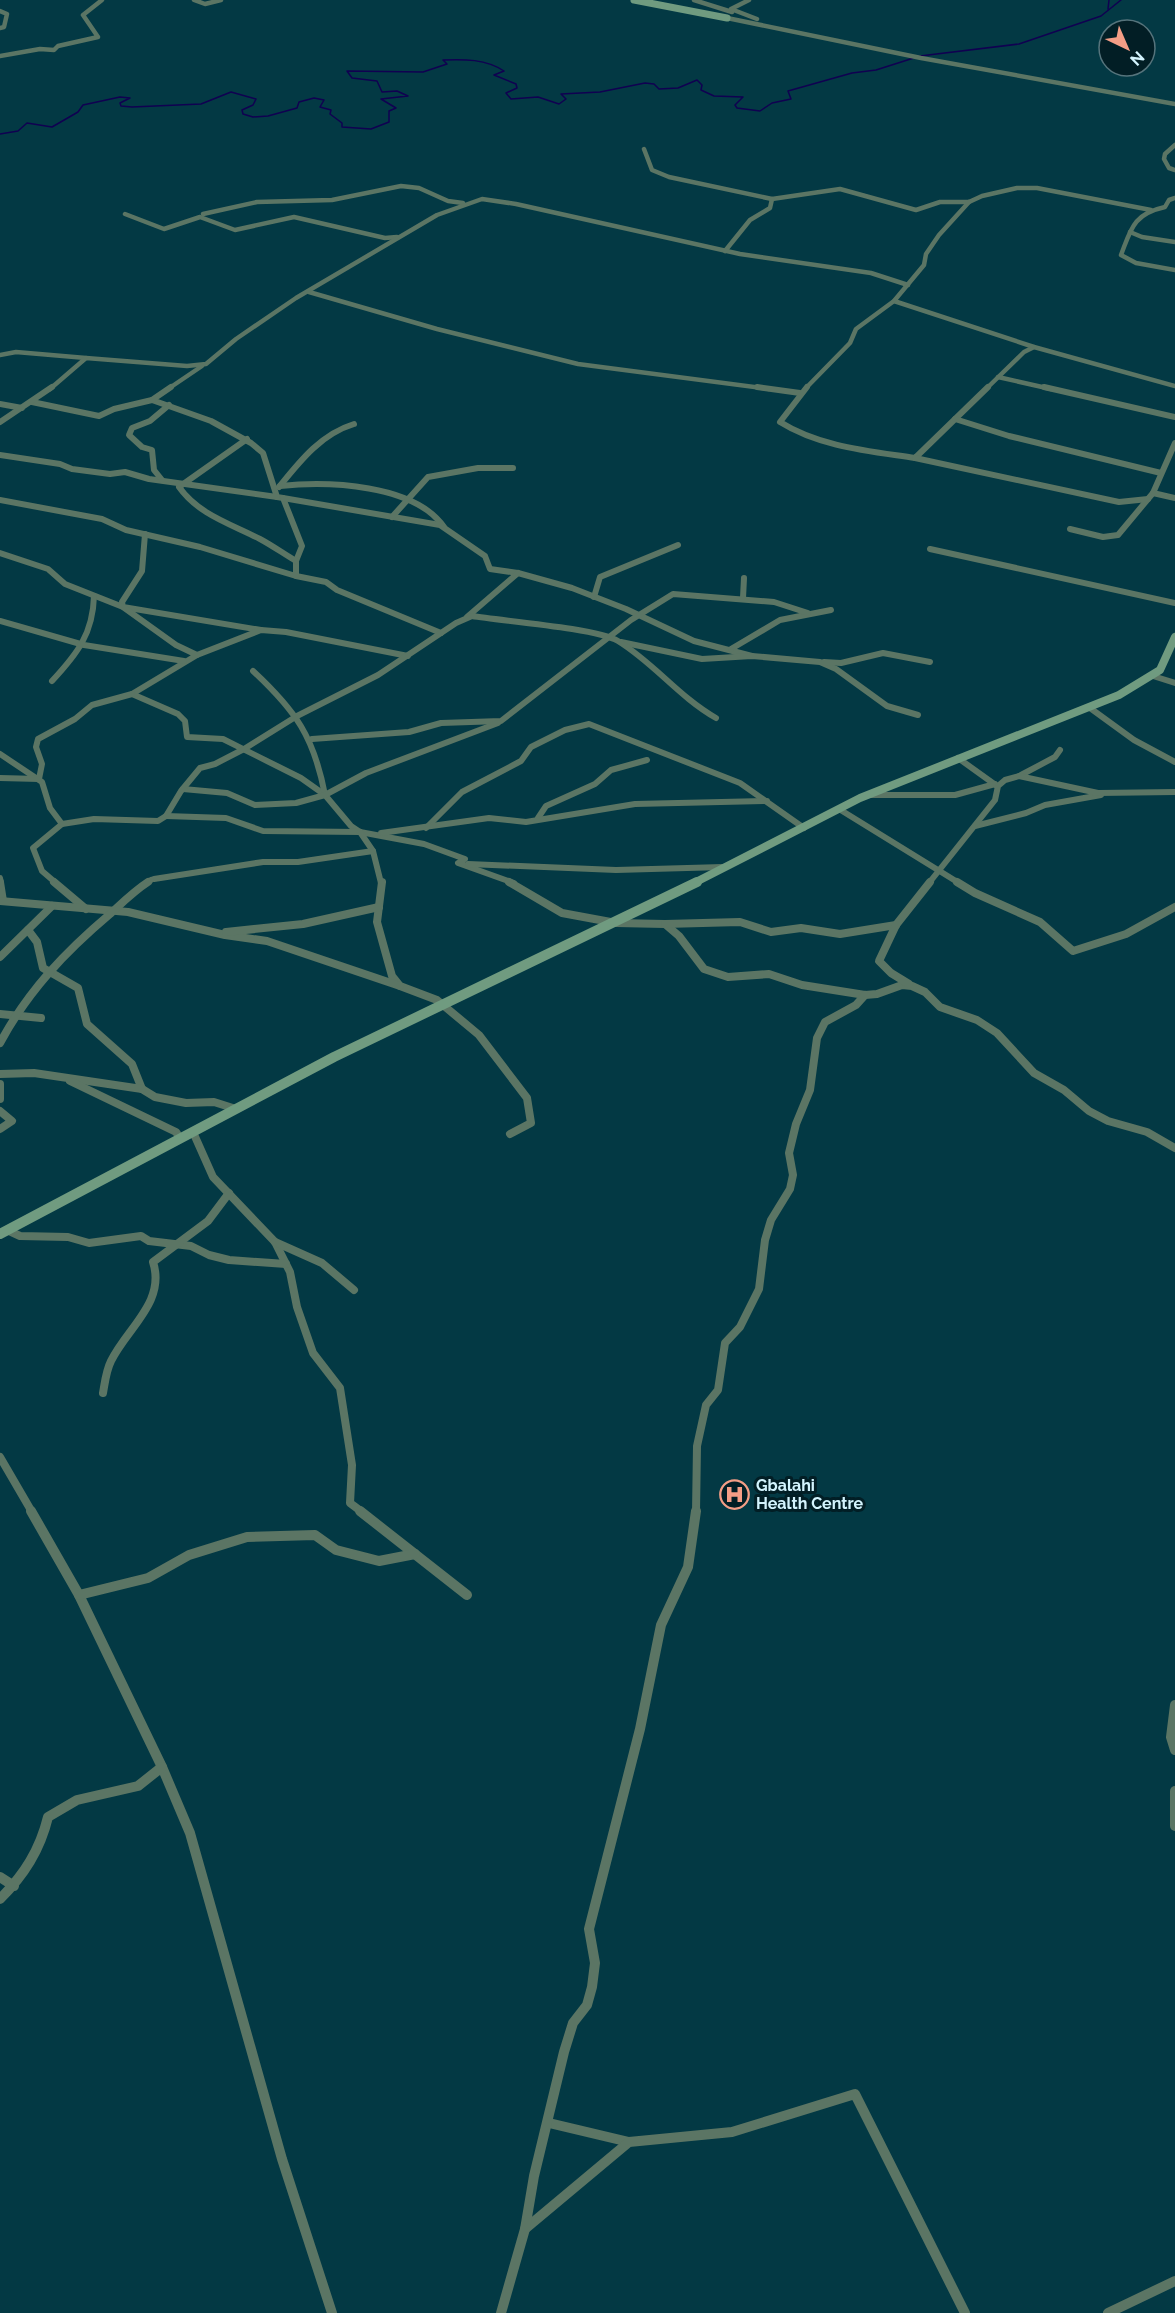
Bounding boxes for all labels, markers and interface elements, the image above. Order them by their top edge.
north arrow [1097,18,1157,78]
text: N [1126,47,1148,70]
place label: Gbalahi Health Centre [756,1476,864,1513]
hospital icon: Gbalahi Health Centre [719,1478,751,1510]

